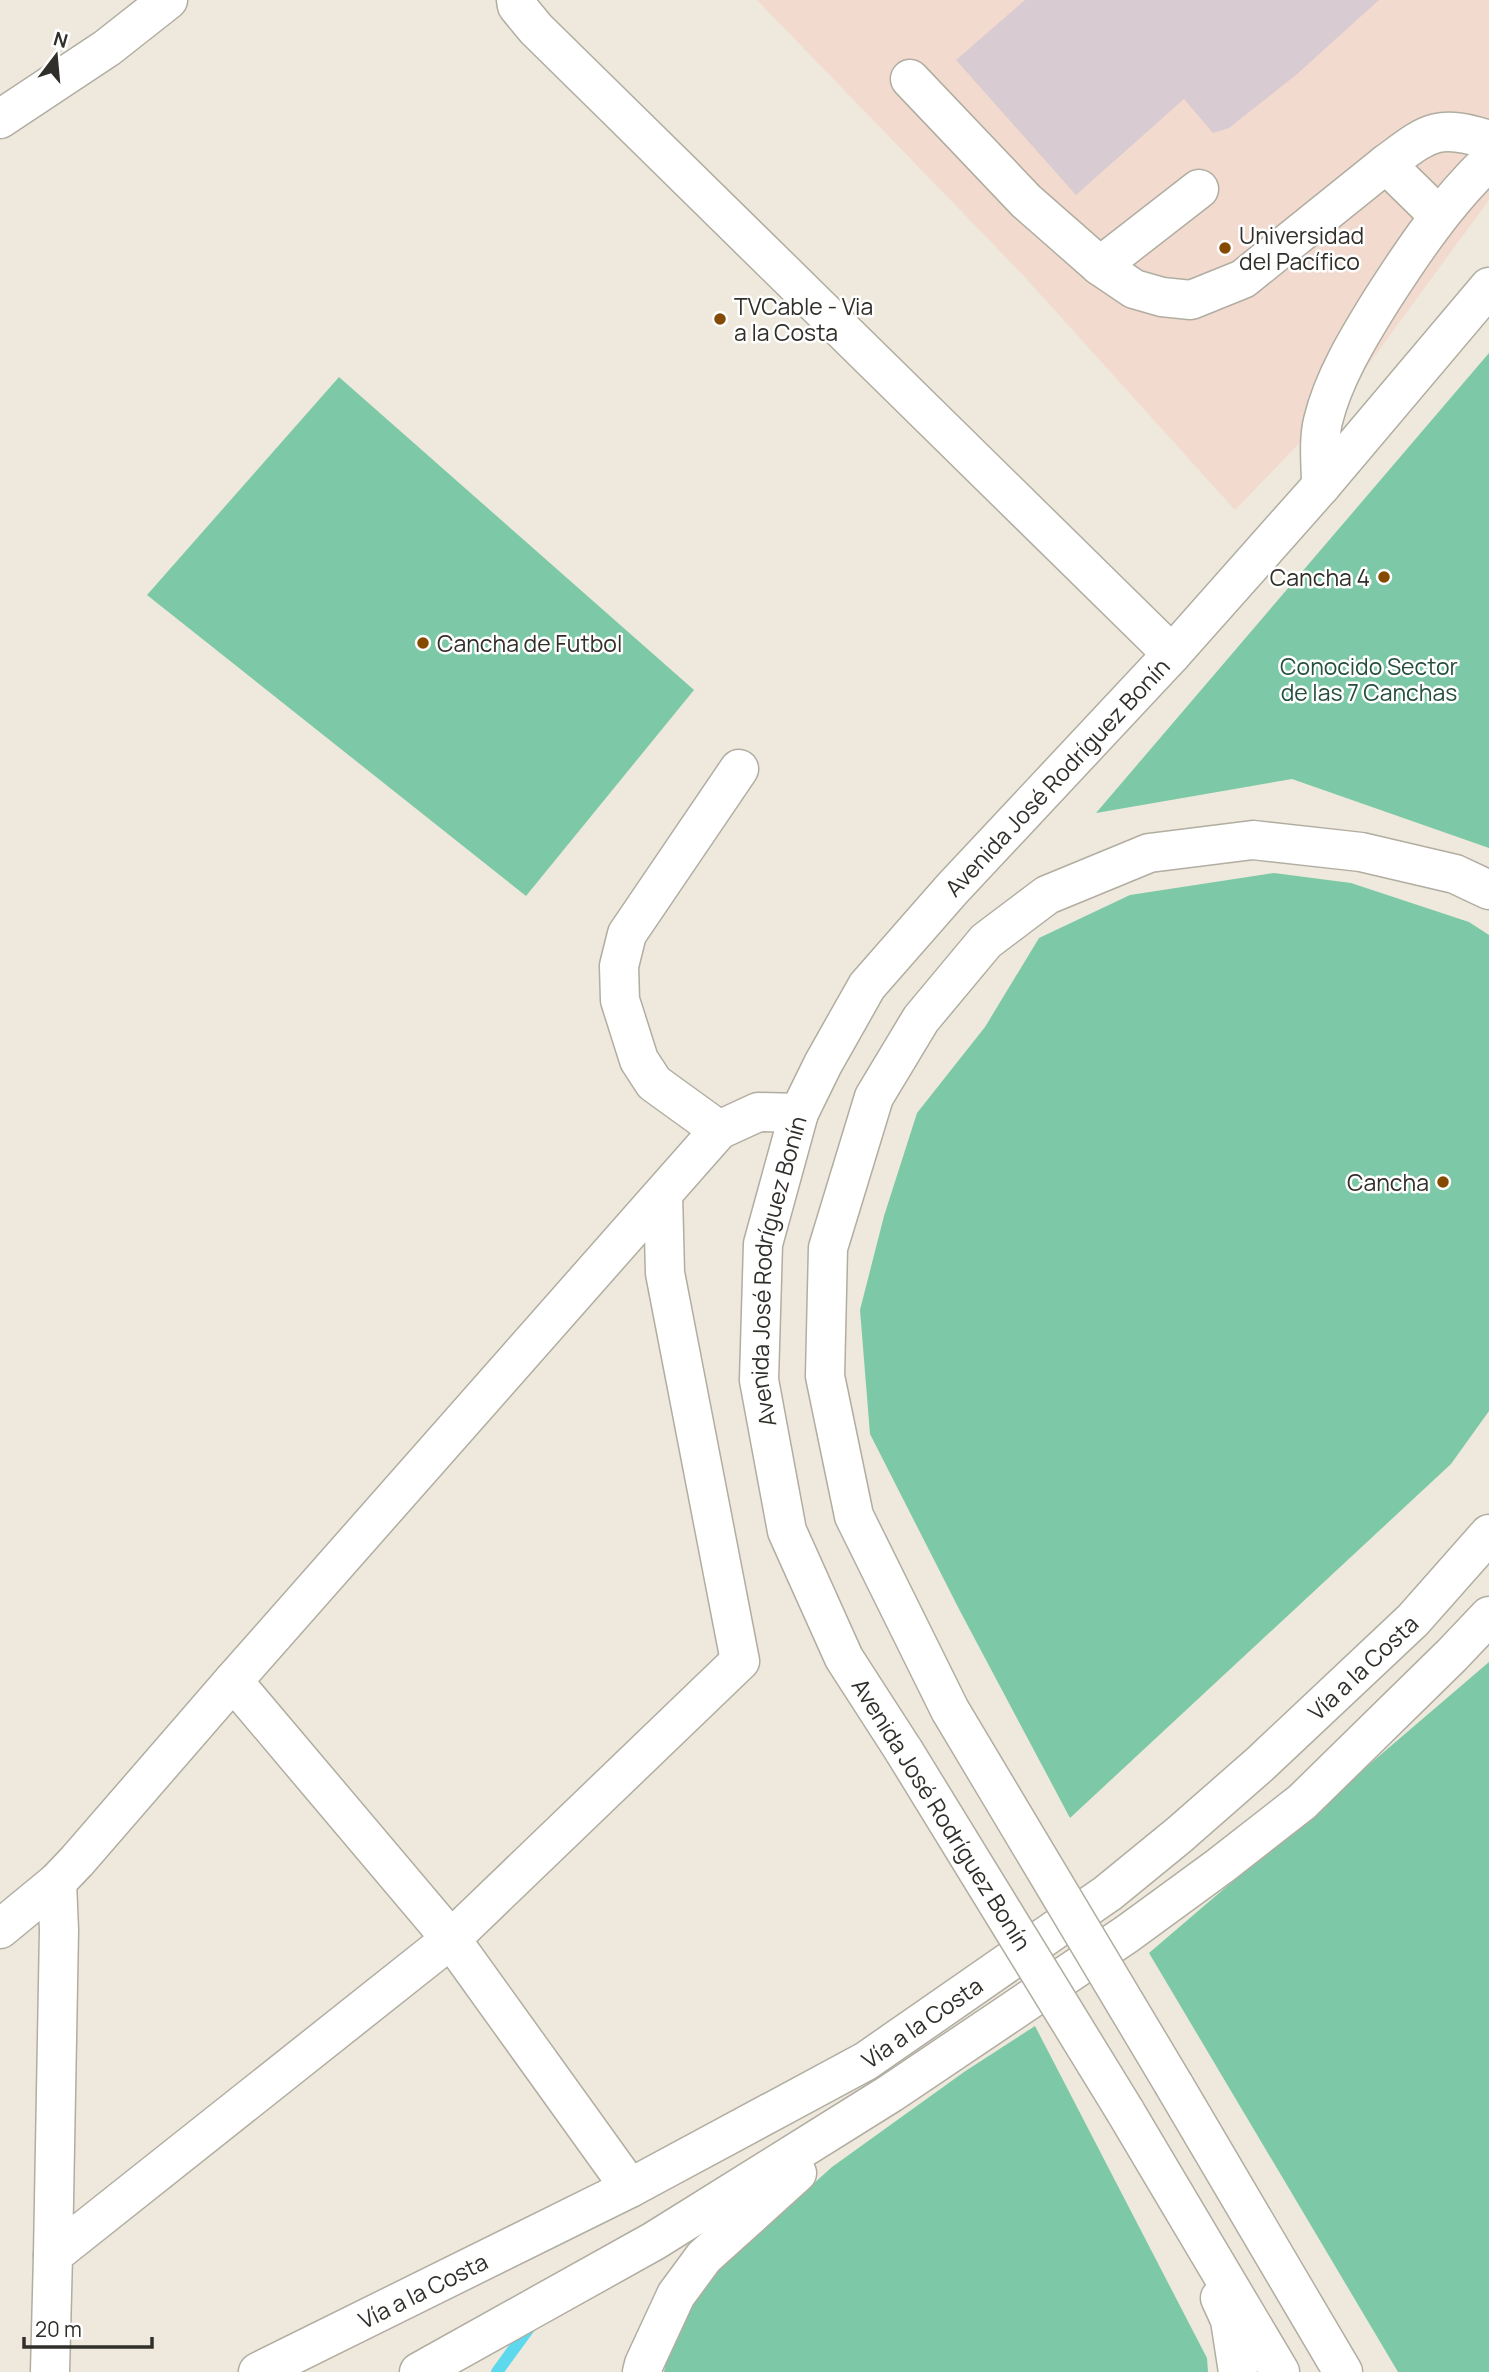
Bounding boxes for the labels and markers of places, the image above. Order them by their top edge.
place label: Universidad del Pacífico [1239,219,1364,277]
marker: Universidad del Pacífico [1217,240,1233,256]
place label: TVCable - Via a la Costa [734,290,873,348]
marker: TVCable - Via a la Costa [712,311,728,327]
place label: Cancha 4 [1270,561,1370,593]
marker: Cancha 4 [1376,569,1392,585]
place label: Cancha de Futbol [437,627,622,659]
marker: Cancha de Futbol [415,635,431,651]
place label: Cancha [1347,1166,1429,1198]
marker: Cancha [1435,1174,1451,1190]

